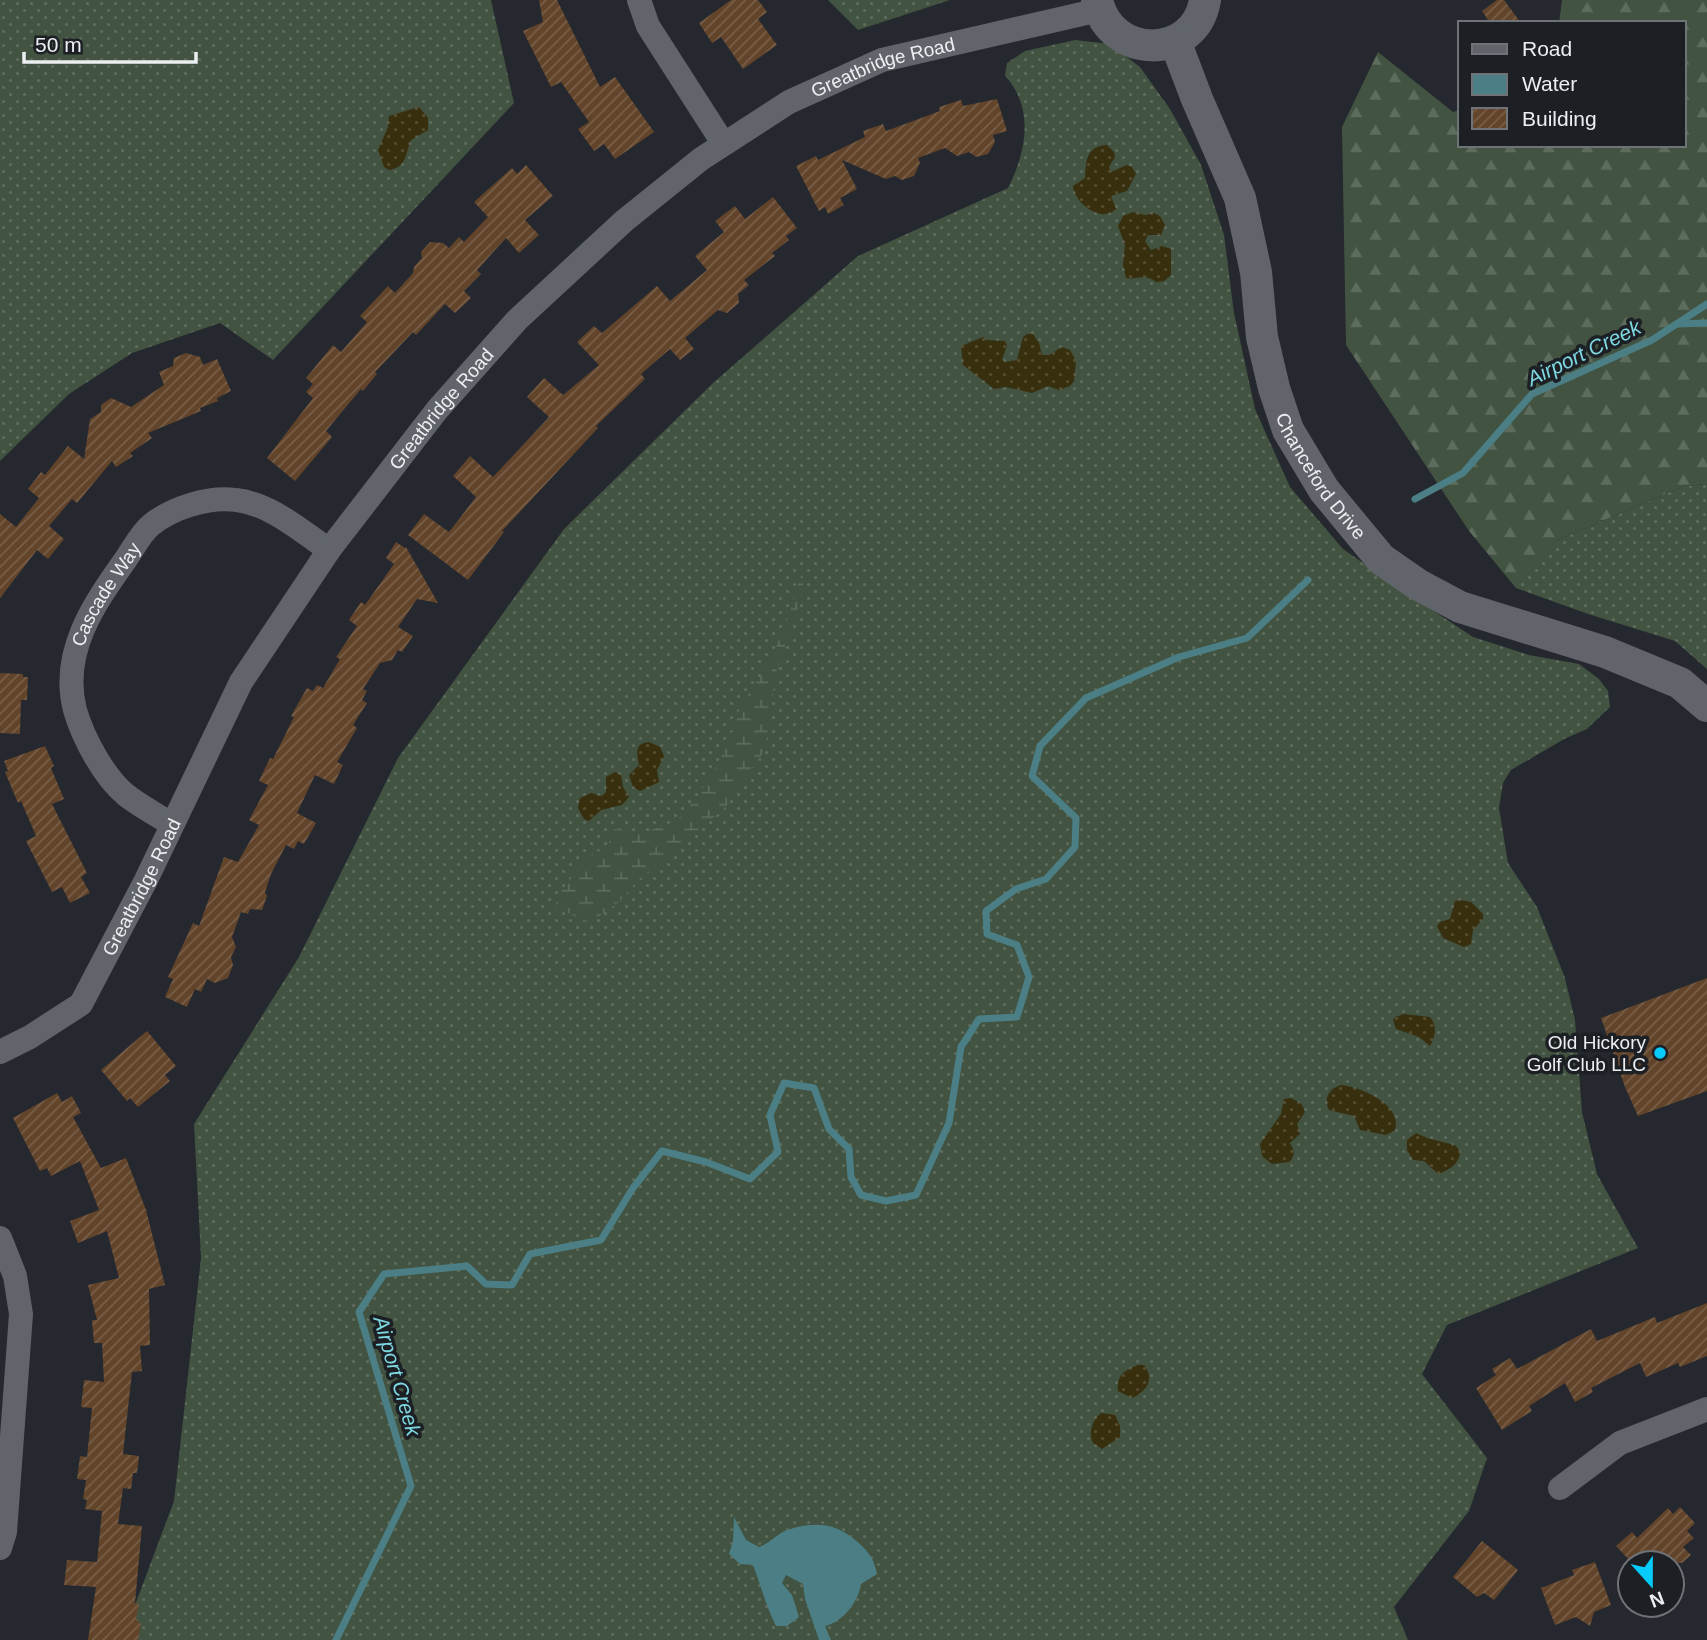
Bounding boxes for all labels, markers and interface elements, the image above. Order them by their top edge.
scale bar [24,21,196,65]
legend [1458,21,1686,147]
text: 50 m [35,33,82,56]
street label: Greatbridge Road [808,34,957,102]
text: Road [1522,37,1572,60]
text: Water [1522,72,1577,95]
text: Building [1522,107,1597,130]
water label: Airport Creek [1521,314,1646,391]
street label: Greatbridge Road [385,344,498,474]
street label: Chanceford Drive [1272,410,1370,544]
street label: Cascade Way [67,538,145,649]
street label: Greatbridge Road [98,815,185,959]
place label: Old Hickory Golf Club LLC [1527,1032,1646,1075]
marker: Old Hickory Golf Club LLC [1652,1045,1668,1061]
water label: Airport Creek [369,1311,426,1440]
north arrow [1616,1549,1686,1619]
text: N [1647,1587,1667,1612]

